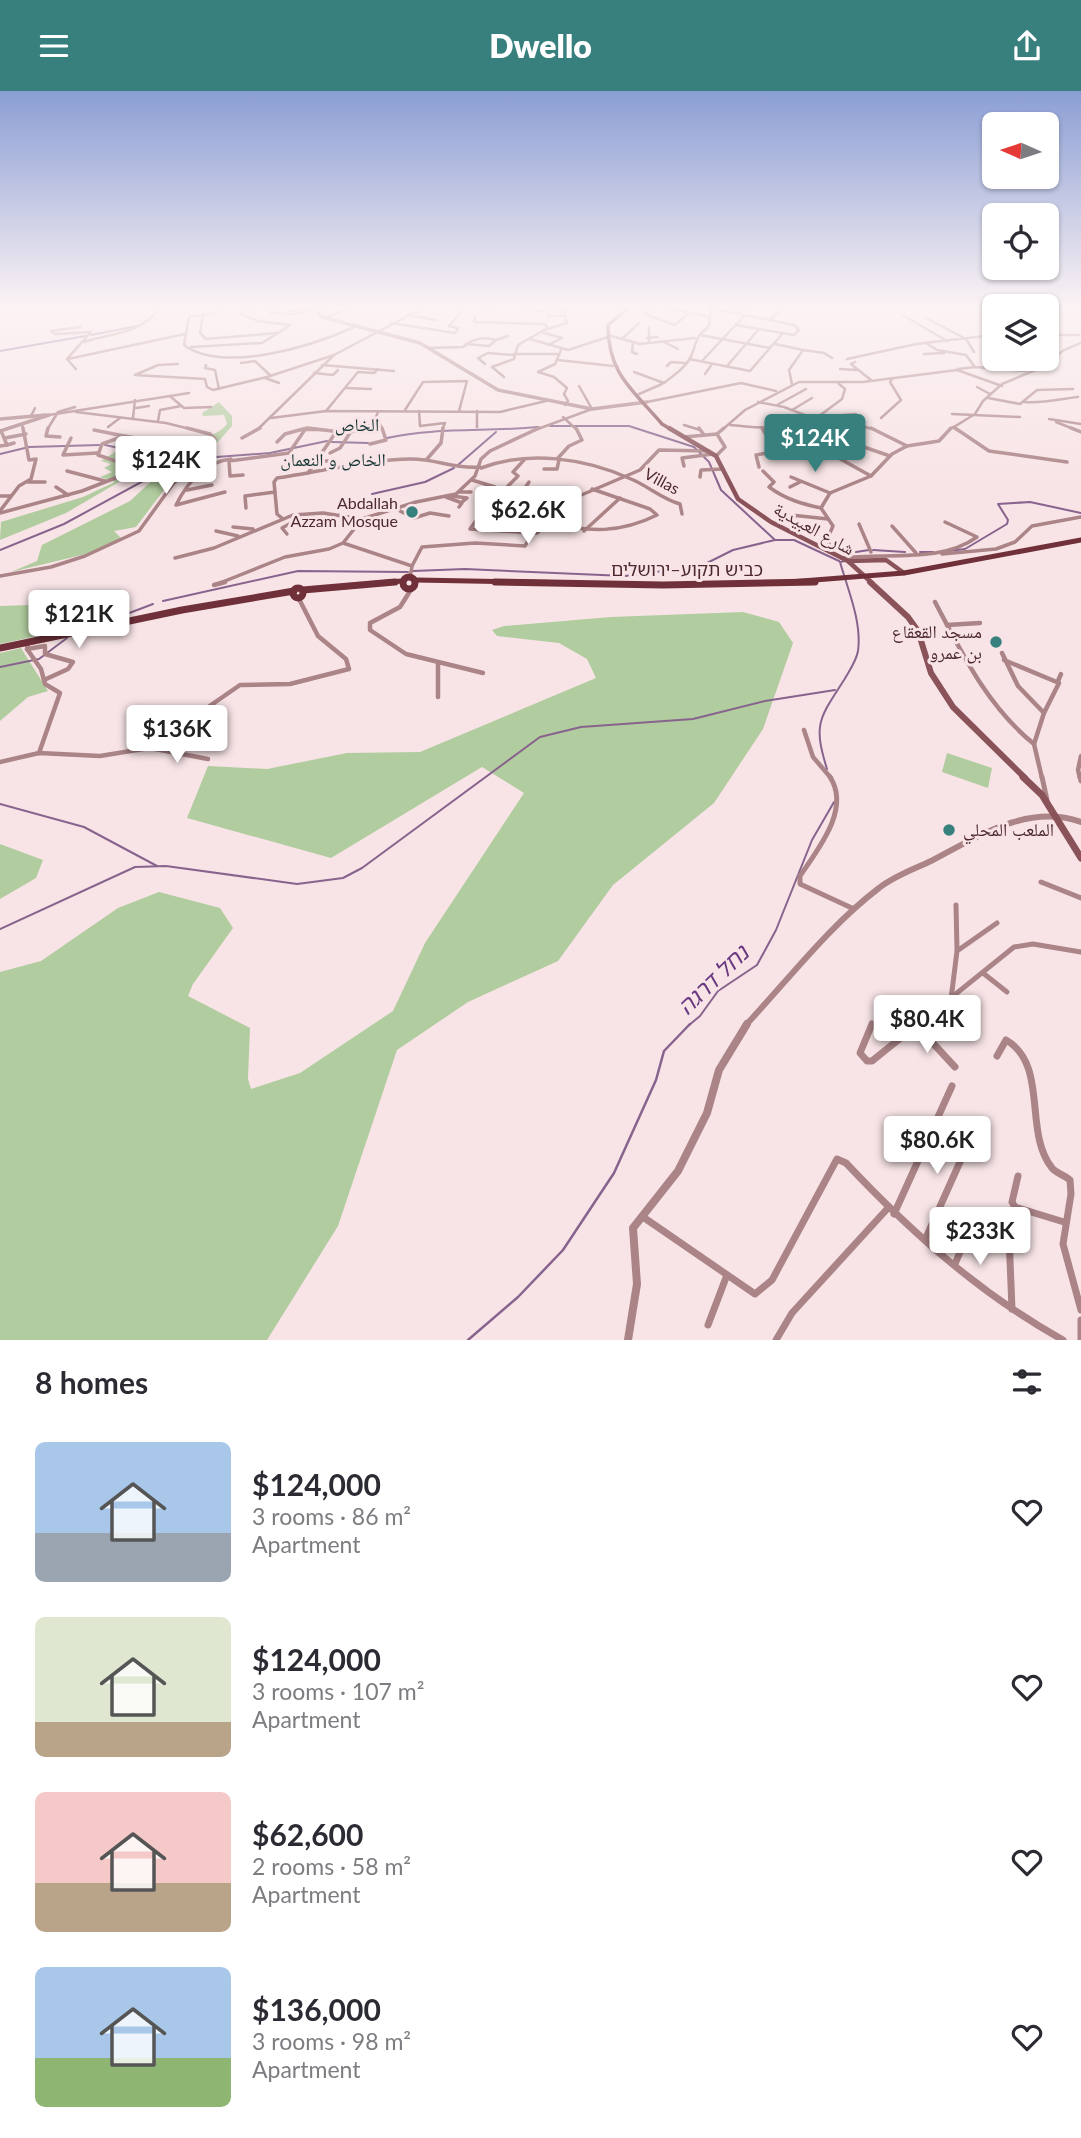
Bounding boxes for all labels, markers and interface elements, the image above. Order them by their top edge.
text: Dwello [489,26,592,65]
icon: menu [35,27,73,65]
icon: share [1008,27,1046,65]
north arrow [982,112,1059,189]
map controls [982,112,1059,371]
button: locate [982,203,1059,280]
button: layers [982,294,1059,371]
district label: الخاص [335,413,379,436]
pin: $124K [766,415,864,474]
text: $124K [780,423,850,451]
pin: $124K [117,437,215,496]
text: $124K [131,445,201,473]
district label: الخاص و النعمان [280,448,386,471]
street label: Villas [641,463,683,498]
pin: $62.6K [471,487,585,546]
place label: Abdallah Azzam Mosque [291,493,398,530]
text: $62.6K [491,495,565,523]
street label: شارع العبيدية [770,497,859,560]
marker: Abdallah Azzam Mosque [404,504,420,520]
street label: כביש תקוע–ירושלים [611,558,763,580]
pin: $121K [30,591,128,650]
text: $121K [44,599,114,627]
place label: مسجد القعقاع بن عمرو [892,620,982,664]
marker: مسجد القعقاع بن عمرو [988,634,1004,650]
pin: $136K [128,705,226,765]
text: $136K [142,714,212,742]
place label: الملعب المحلي [963,818,1054,845]
marker: الملعب المحلي [941,822,957,838]
water label: נחל דרגה [671,937,755,1020]
pin: $80.4K [870,995,984,1055]
text: $80.4K [890,1004,964,1032]
pin: $80.6K [880,1117,994,1176]
text: $80.6K [900,1125,974,1153]
pin: $233K [931,1207,1029,1267]
text: $233K [945,1216,1015,1244]
icon: filters [1008,1363,1046,1401]
text: 8 homes [35,1364,148,1400]
text: $124,000 [252,1466,381,1502]
icon: home [91,1470,175,1554]
icon: heart [1008,1493,1046,1531]
text: 3 rooms · 86 m² [252,1502,411,1530]
text: Apartment [252,1530,360,1558]
text: $124,000 [252,1641,381,1677]
icon: home [91,1645,175,1729]
icon: heart [1008,1668,1046,1706]
text: 3 rooms · 107 m² [252,1677,424,1705]
text: Apartment [252,1705,360,1733]
text: $62,600 [252,1816,363,1852]
icon: home [91,1820,175,1904]
icon: heart [1008,1843,1046,1881]
text: 2 rooms · 58 m² [252,1852,411,1880]
text: Apartment [252,1880,360,1908]
text: $136,000 [252,1991,381,2027]
icon: home [91,1995,175,2079]
icon: heart [1008,2018,1046,2056]
text: 3 rooms · 98 m² [252,2027,411,2055]
text: Apartment [252,2055,360,2083]

